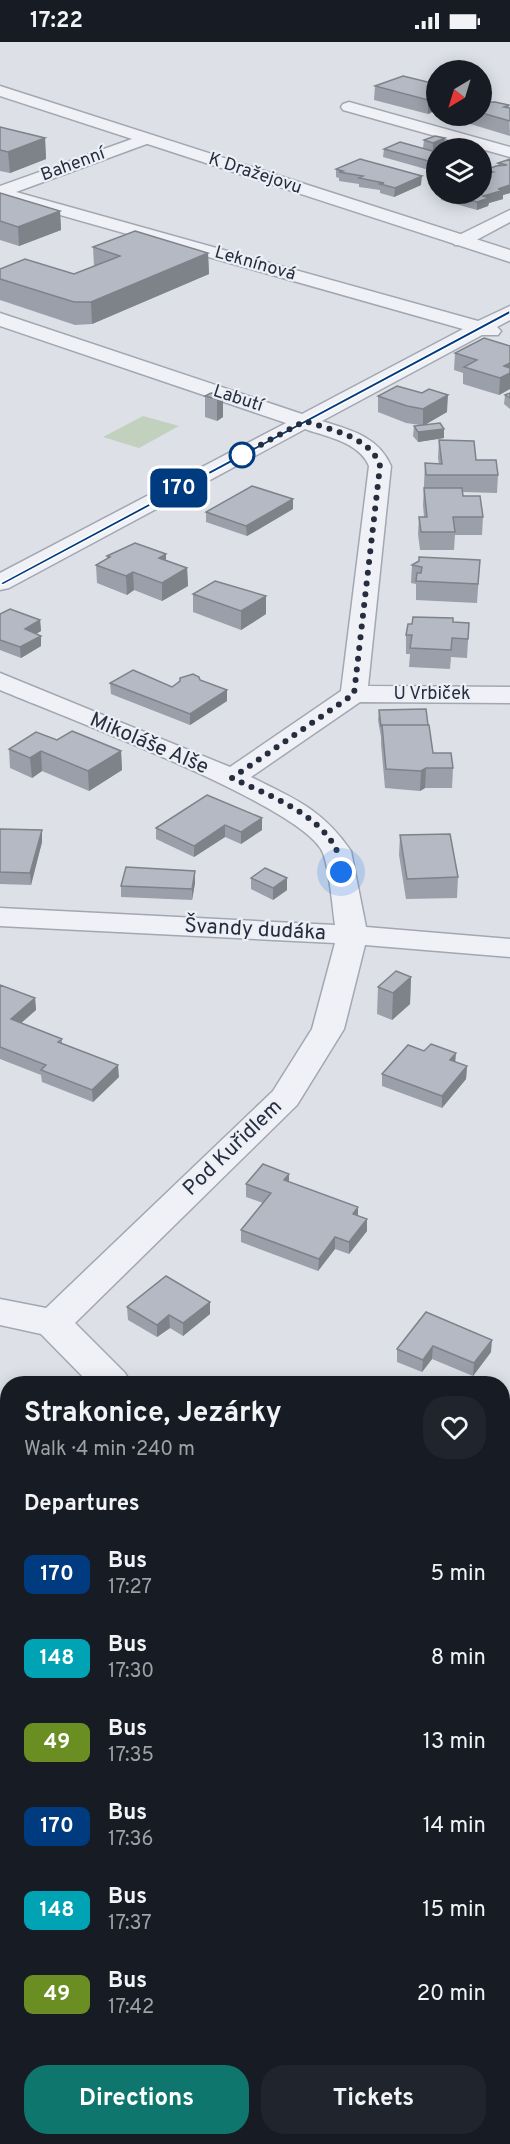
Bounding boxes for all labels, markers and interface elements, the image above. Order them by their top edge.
text: 17:22 [30,8,83,35]
north arrow [426,60,492,126]
map controls [426,60,492,204]
button: layers [426,138,492,204]
street label: Bahenní [38,142,110,187]
street label: K Dražejovu [205,148,305,200]
street label: Leknínová [212,241,298,287]
street label: Labutí [210,380,267,418]
unlabelled marker [229,442,255,468]
line badge: 170 [144,468,213,508]
text: 170 [162,475,196,502]
street label: U Vrbiček [393,683,471,706]
street label: Mikoláše Alše [85,707,213,781]
your location [326,857,356,887]
street label: Švandy dudáka [183,912,327,947]
street label: Pod Kuřidlem [178,1094,288,1202]
text: Strakonice, Jezárky [24,1396,282,1432]
button: heart [423,1396,486,1459]
text: Walk · 4 min · 240 m [24,1437,195,1463]
text: Departures [24,1491,140,1518]
text: Bus [108,1548,147,1575]
text: 170 [40,1561,74,1588]
text: 5 min [431,1561,486,1588]
text: 17:27 [108,1575,152,1601]
text: Bus [108,1632,147,1659]
text: 148 [39,1645,75,1672]
text: 8 min [431,1645,486,1672]
text: 17:30 [108,1659,154,1685]
text: Bus [108,1716,147,1743]
text: 49 [44,1729,70,1756]
text: 13 min [423,1729,486,1756]
text: 17:35 [108,1743,154,1769]
text: Bus [108,1800,147,1827]
text: 170 [40,1813,74,1840]
text: 14 min [423,1813,486,1840]
text: 17:36 [108,1827,154,1853]
text: Bus [108,1884,147,1911]
text: 148 [39,1897,75,1924]
text: 15 min [422,1897,486,1924]
text: 17:37 [108,1911,152,1937]
text: Bus [108,1968,147,1995]
text: 49 [44,1981,70,2008]
text: 20 min [417,1981,486,2008]
text: 17:42 [108,1995,154,2021]
button: Directions [24,2065,249,2134]
button: Tickets [261,2065,486,2134]

